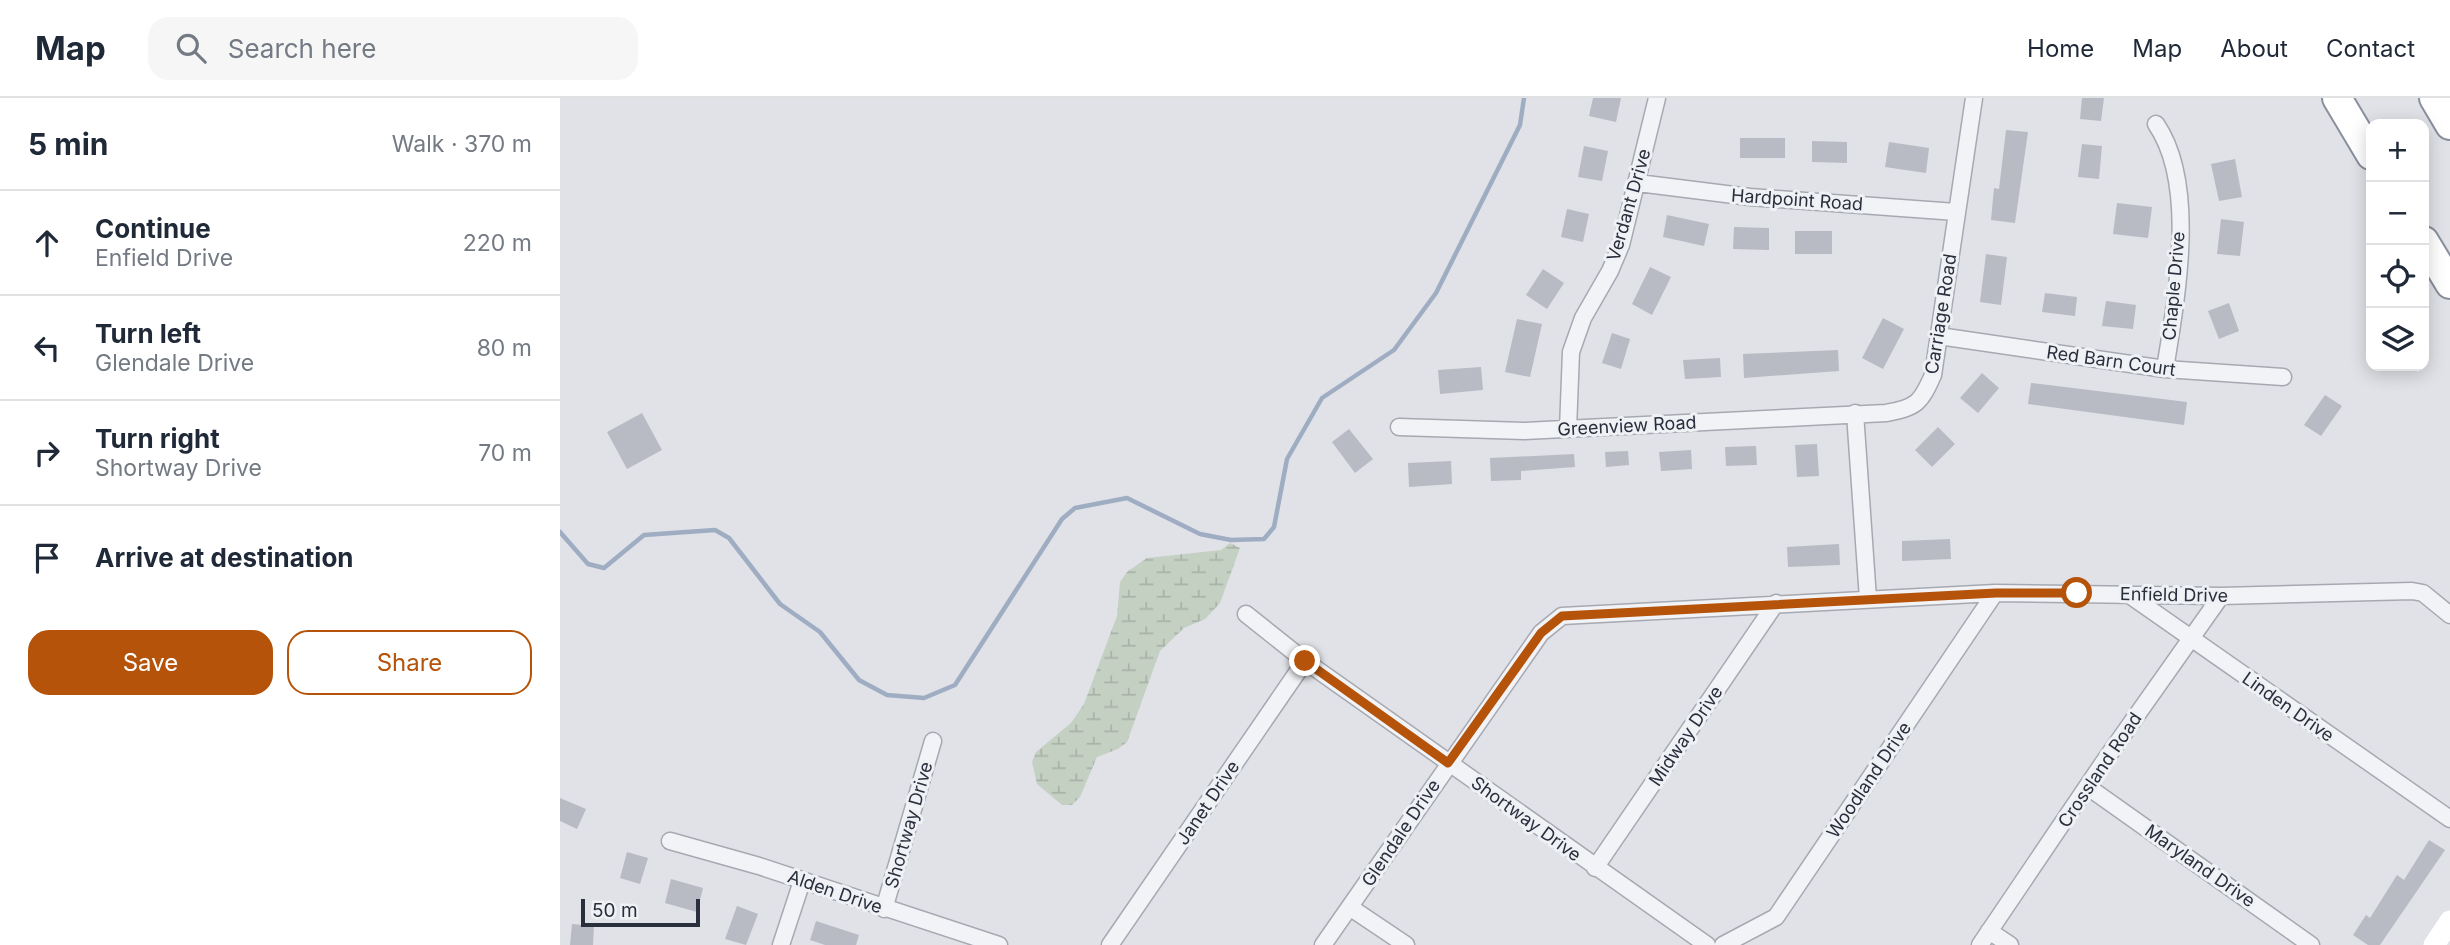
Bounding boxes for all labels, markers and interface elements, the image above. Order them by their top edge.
search box [148,17,638,80]
text: Map [35,28,106,68]
icon: search [172,29,210,67]
text: Search here [228,33,376,64]
text: Home [2027,34,2094,63]
text: Map [2132,34,2182,63]
text: About [2220,34,2288,63]
text: Contact [2326,34,2415,63]
map controls [2366,119,2429,371]
button: + [2366,119,2429,182]
text: 5 min [28,126,108,162]
text: Walk · 370 m [392,130,532,158]
street label: Verdant Drive [1602,146,1655,263]
button: − [2366,182,2429,245]
street label: Hardpoint Road [1730,184,1864,215]
text: Continue [95,213,211,244]
icon: ahead [28,224,66,262]
text: 220 m [463,229,532,257]
street label: Chaple Drive [2158,230,2189,341]
text: Enfield Drive [95,244,233,272]
button: locate [2366,245,2429,308]
street label: Carriage Road [1921,252,1960,376]
button: layers [2366,308,2429,371]
text: Turn left [95,318,201,349]
icon: left [28,329,66,367]
text: 80 m [477,334,532,362]
street label: Red Barn Court [2045,341,2177,380]
text: Glendale Drive [95,349,254,377]
street label: Greenview Road [1557,411,1697,440]
text: Turn right [95,423,220,454]
icon: right [28,434,66,472]
text: 70 m [478,439,532,467]
text: Shortway Drive [95,454,262,482]
icon: arrive [28,539,66,577]
text: Arrive at destination [95,542,354,573]
route start [2061,577,2092,608]
street label: Enfield Drive [2120,583,2228,606]
button: Save [28,630,273,695]
button: Share [287,630,532,695]
route end [1289,645,1320,676]
street label: Linden Drive [2238,667,2338,746]
street label: Midway Drive [1644,682,1727,790]
street label: Crossland Road [2053,708,2146,831]
street label: Woodland Drive [1822,718,1915,842]
street label: Janet Drive [1172,757,1243,849]
street label: Shortway Drive [880,759,937,891]
street label: Shortway Drive [1467,772,1585,865]
street label: Glendale Drive [1357,775,1444,890]
street label: Maryland Drive [2141,820,2259,911]
street label: Alden Drive [785,866,885,918]
scale bar [581,896,700,928]
text: 50 m [592,899,638,922]

